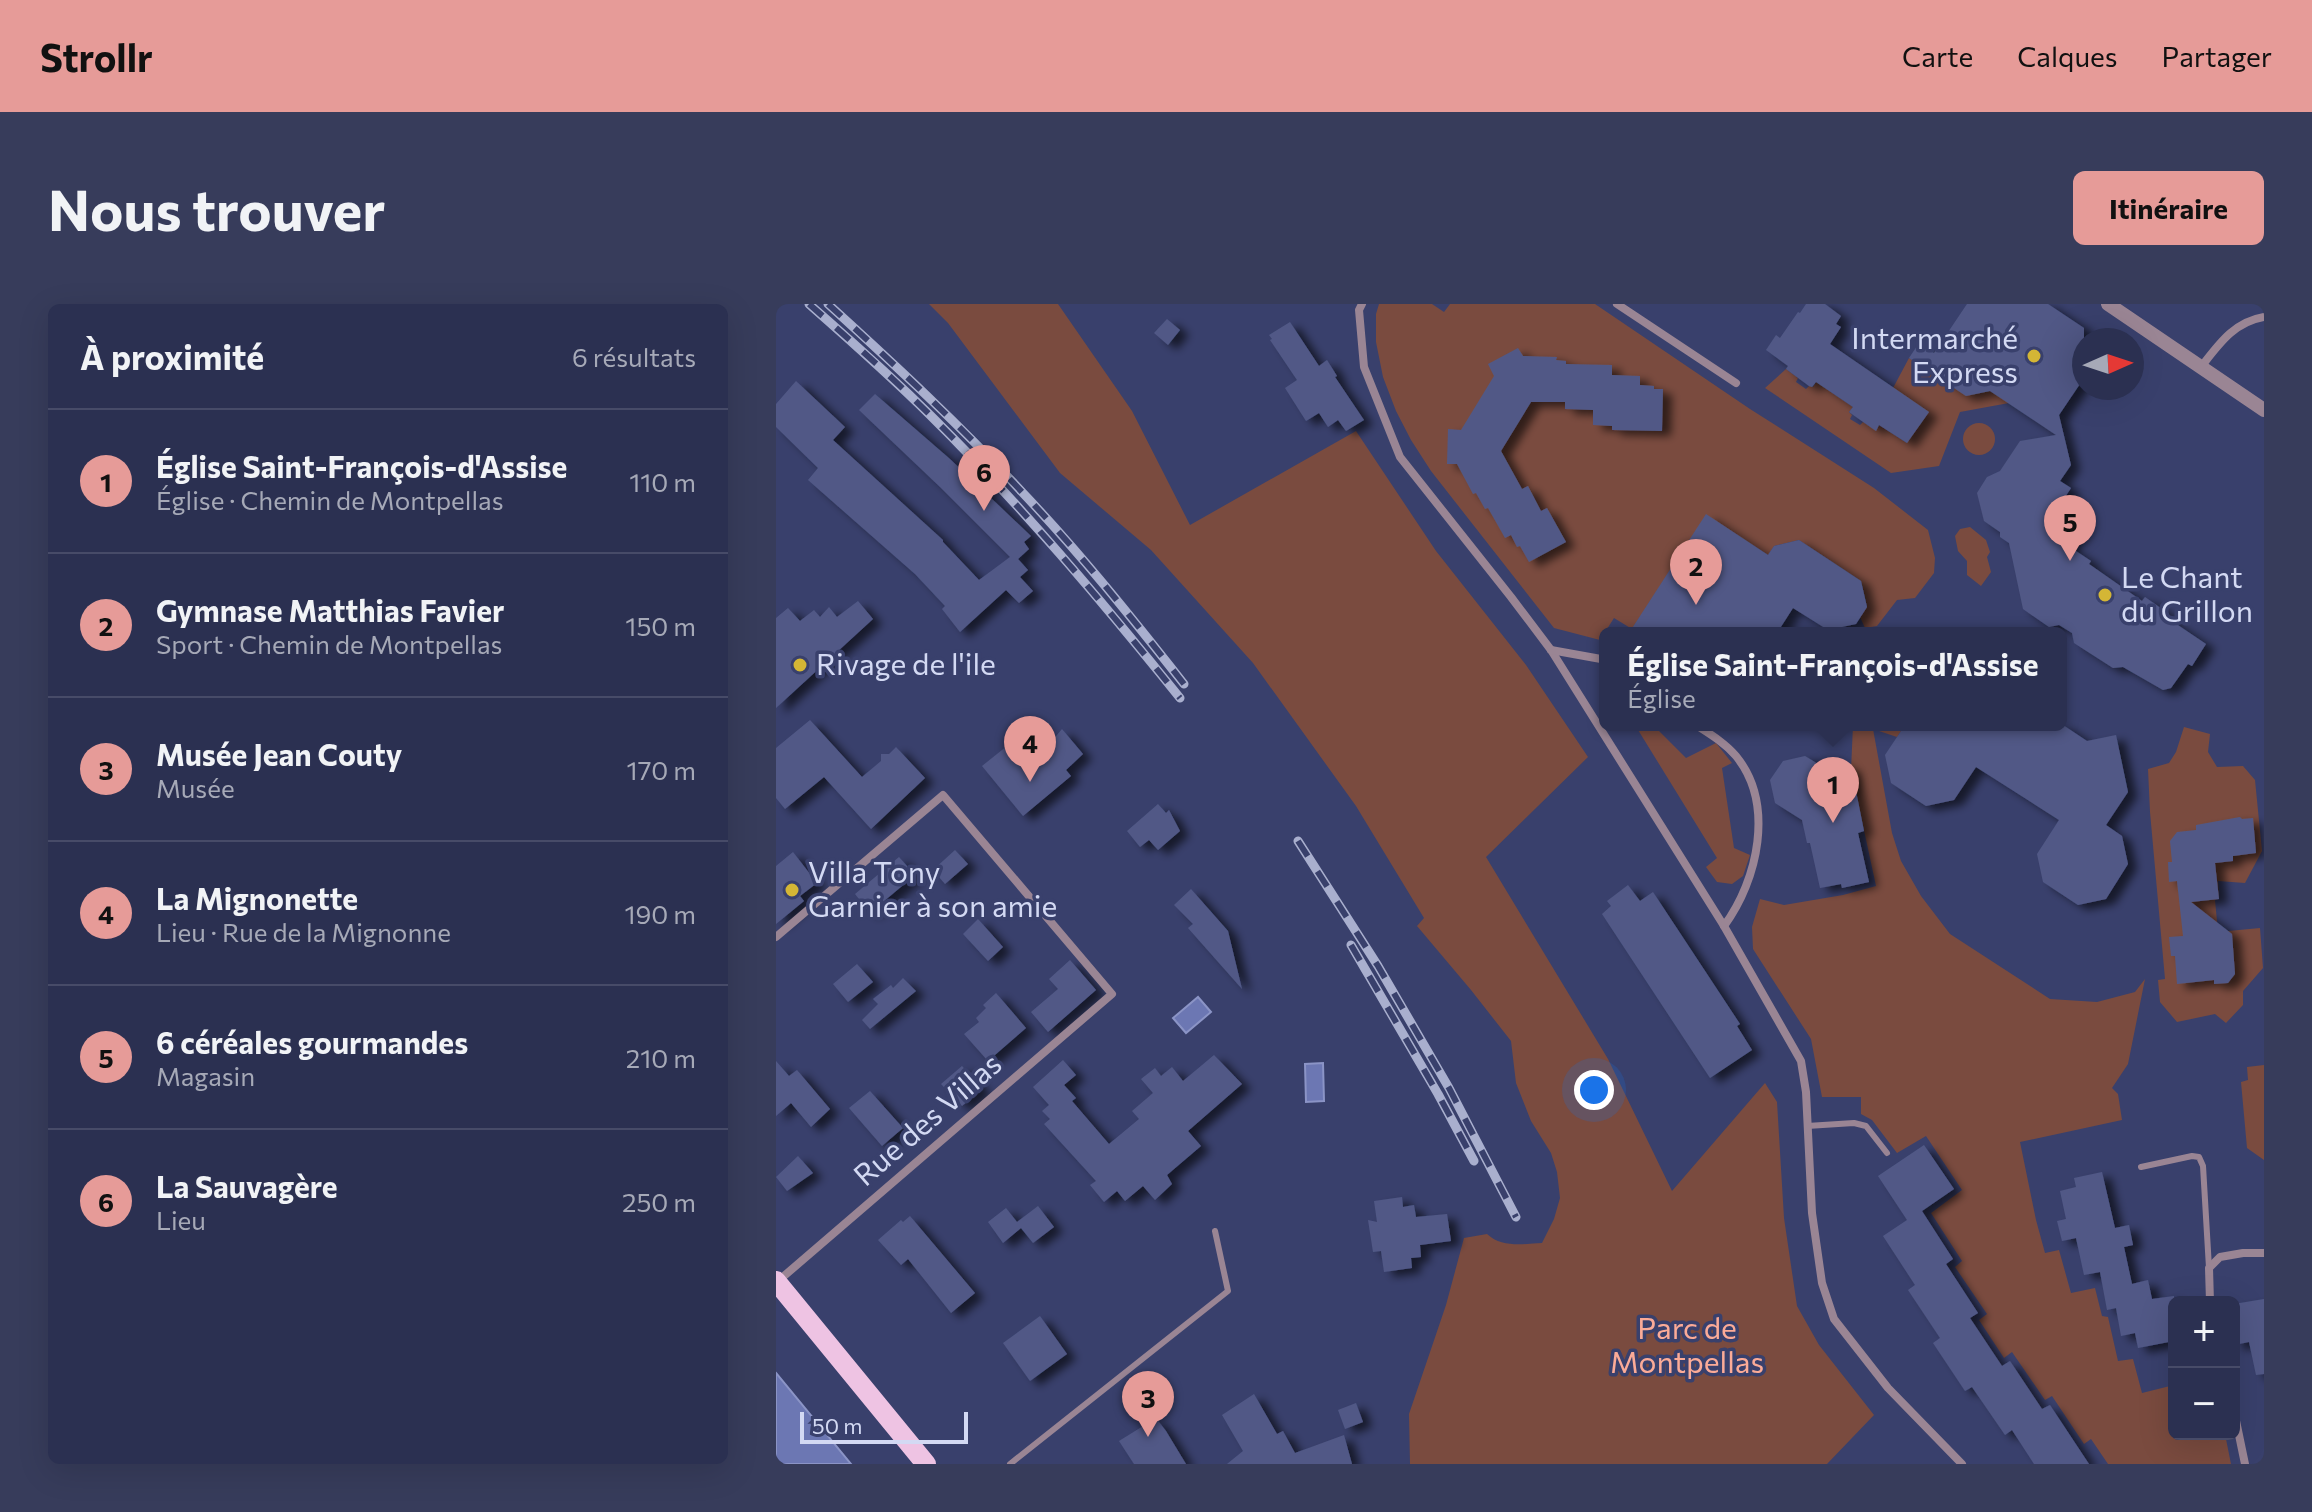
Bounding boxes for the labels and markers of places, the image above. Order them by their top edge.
place label: Intermarché Express [1851,318,2018,389]
marker: Intermarché Express [2025,347,2043,365]
pin: 6 [958,445,1010,511]
pin: 5 [2044,495,2096,561]
pin: 2 [1670,539,1722,605]
place label: Le Chant du Grillon [2121,557,2253,628]
marker: Le Chant du Grillon [2096,586,2114,604]
place label: Rivage de l'ile [816,644,996,681]
marker: Rivage de l'ile [791,656,809,674]
pin: 4 [1004,716,1056,782]
pin: 1 [1807,757,1859,823]
place label: Villa Tony Garnier à son amie [808,852,1057,923]
marker: Villa Tony Garnier à son amie [783,881,801,899]
pin: 3 [1122,1371,1174,1437]

